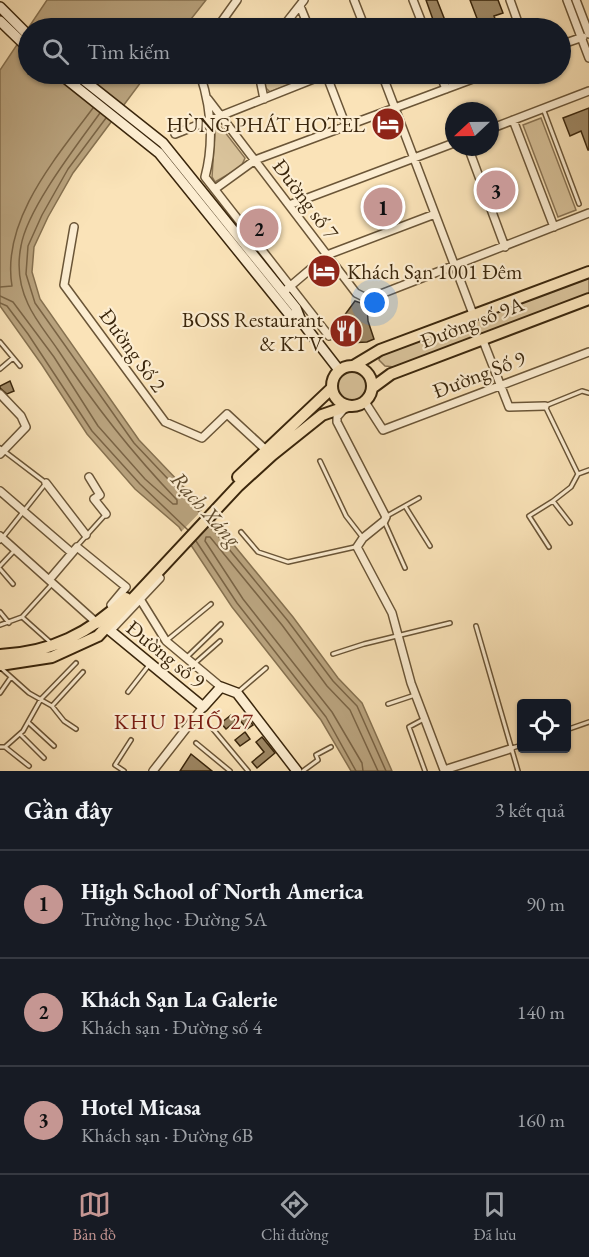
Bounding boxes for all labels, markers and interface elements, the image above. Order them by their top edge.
search box [18,18,571,84]
icon: search [39,35,72,68]
text: Tìm kiếm [87,37,170,66]
north arrow [445,102,499,156]
hotel icon: HÙNG PHÁT HOTEL [370,106,406,142]
place label: HÙNG PHÁT HOTEL [166,111,366,138]
street label: Đường số 7 [267,153,346,245]
pin: 3 [476,168,516,213]
pin: 1 [364,184,403,230]
pin: 2 [240,206,278,250]
hotel icon: Khách Sạn 1001 Đêm [306,253,342,289]
place label: Khách Sạn 1001 Đêm [347,258,522,285]
your location [360,288,389,317]
street label: Đường số 9A [416,290,528,354]
street label: Đường Số 2 [94,303,172,397]
place label: BOSS Restaurant & KTV [182,306,324,357]
restaurant icon: BOSS Restaurant & KTV [328,313,364,349]
street label: Đường Số 9 [429,344,529,404]
water label: Rạch Xáng [164,465,248,554]
street label: Đường số 9 [121,614,211,694]
map controls [517,699,571,753]
button: locate [517,699,571,753]
district label: KHU PHỐ 27 [114,707,254,736]
text: Gần đây [24,793,113,827]
text: 3 kết quả [495,797,565,823]
text: High School of North America [81,877,363,906]
text: 1 [38,891,49,917]
text: 90 m [526,891,565,917]
text: Trường học · Đường 5A [81,906,267,932]
text: Khách Sạn La Galerie [81,985,277,1014]
text: 2 [38,999,49,1025]
text: 140 m [517,999,565,1025]
text: Khách sạn · Đường số 4 [81,1014,262,1040]
text: Hotel Micasa [81,1093,201,1122]
text: 3 [38,1107,49,1133]
text: 160 m [517,1107,565,1133]
text: Khách sạn · Đường 6B [81,1122,253,1148]
tab: Bản đồ [73,1188,116,1245]
tab: Chỉ đường [261,1188,328,1245]
tab: Đã lưu [474,1188,516,1245]

